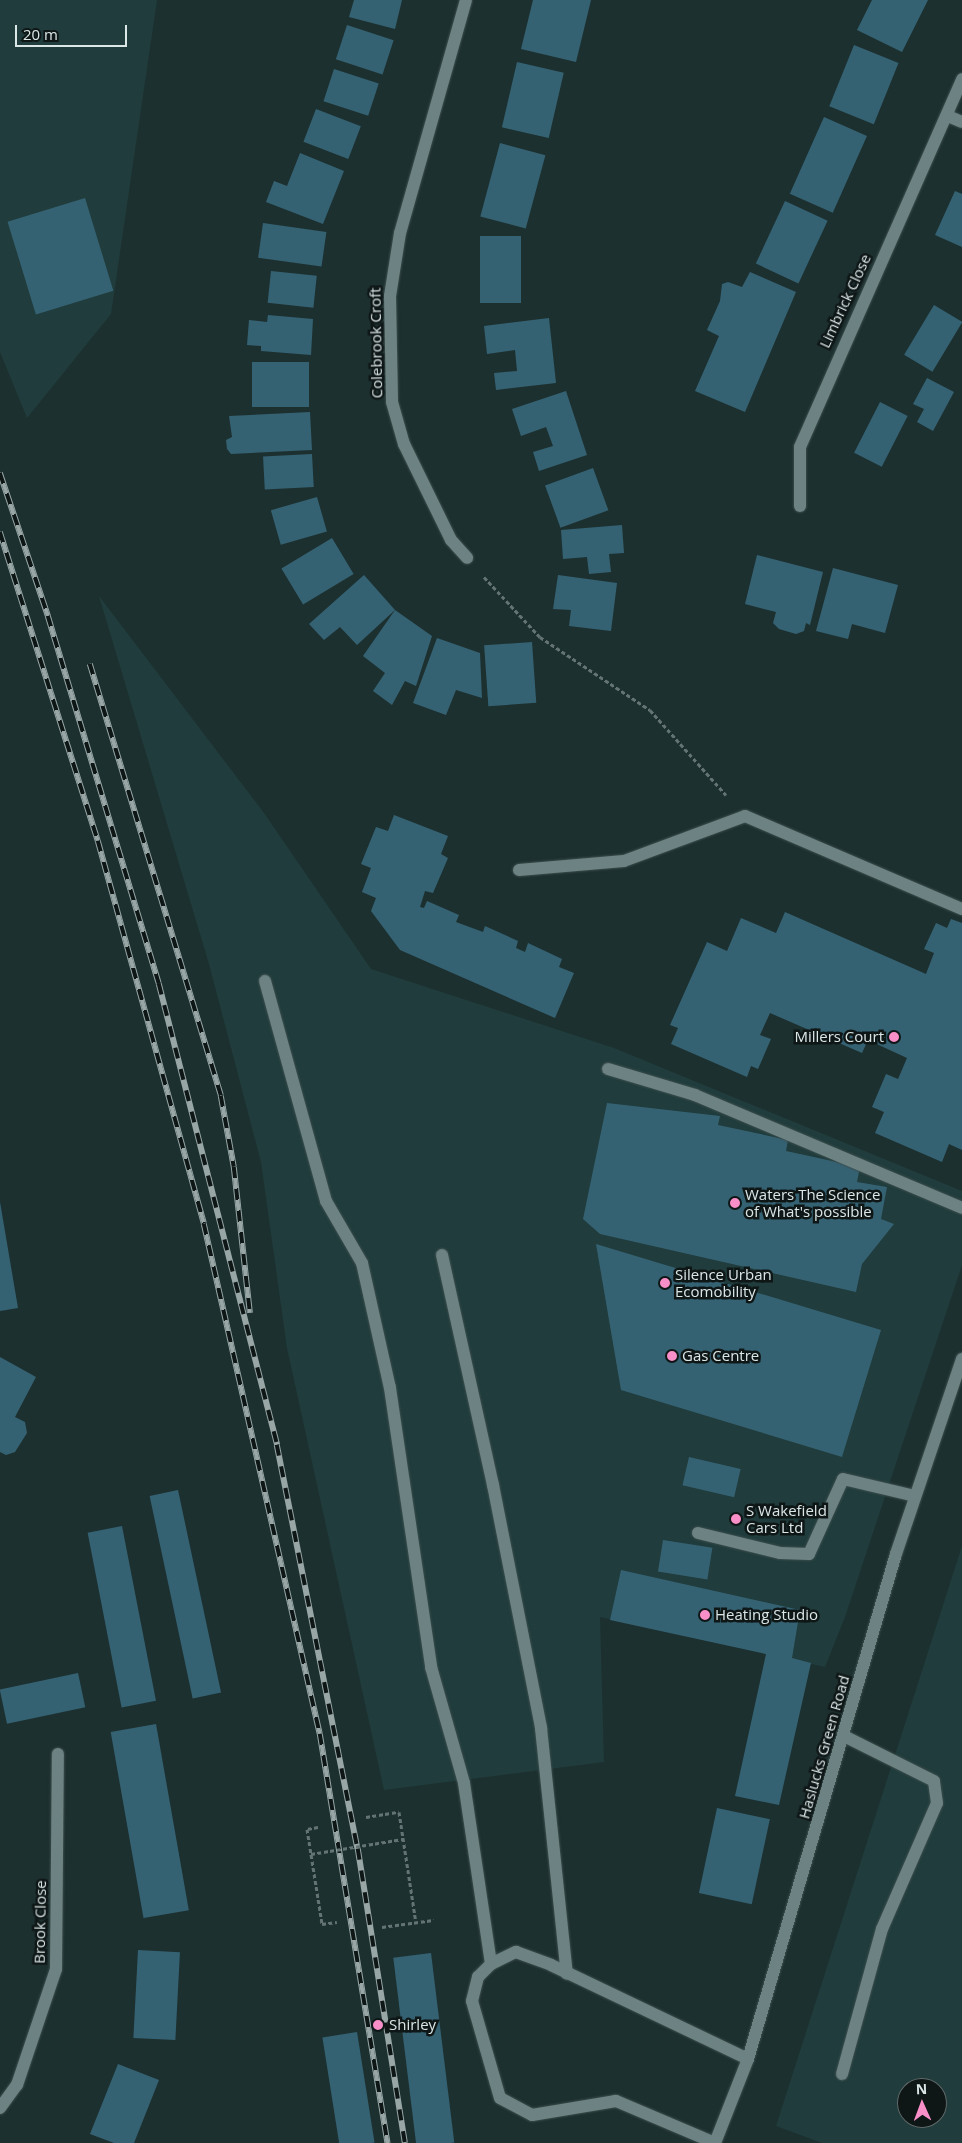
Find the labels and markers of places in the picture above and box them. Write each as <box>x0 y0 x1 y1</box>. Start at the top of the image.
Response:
place label: Millers Court <box>794 1028 884 1046</box>
marker: Millers Court <box>888 1031 900 1043</box>
place label: Waters The Science of What's possible <box>745 1185 880 1220</box>
marker: Waters The Science of What's possible <box>729 1197 741 1209</box>
place label: Silence Urban Ecomobility <box>675 1265 772 1300</box>
marker: Silence Urban Ecomobility <box>659 1277 671 1289</box>
place label: Gas Centre <box>682 1347 759 1365</box>
marker: Gas Centre <box>666 1350 678 1362</box>
place label: S Wakefield Cars Ltd <box>746 1501 827 1536</box>
marker: S Wakefield Cars Ltd <box>730 1513 742 1525</box>
place label: Heating Studio <box>715 1606 818 1624</box>
marker: Heating Studio <box>699 1609 711 1621</box>
place label: Shirley <box>389 2016 436 2034</box>
marker: Shirley <box>371 2018 385 2032</box>

